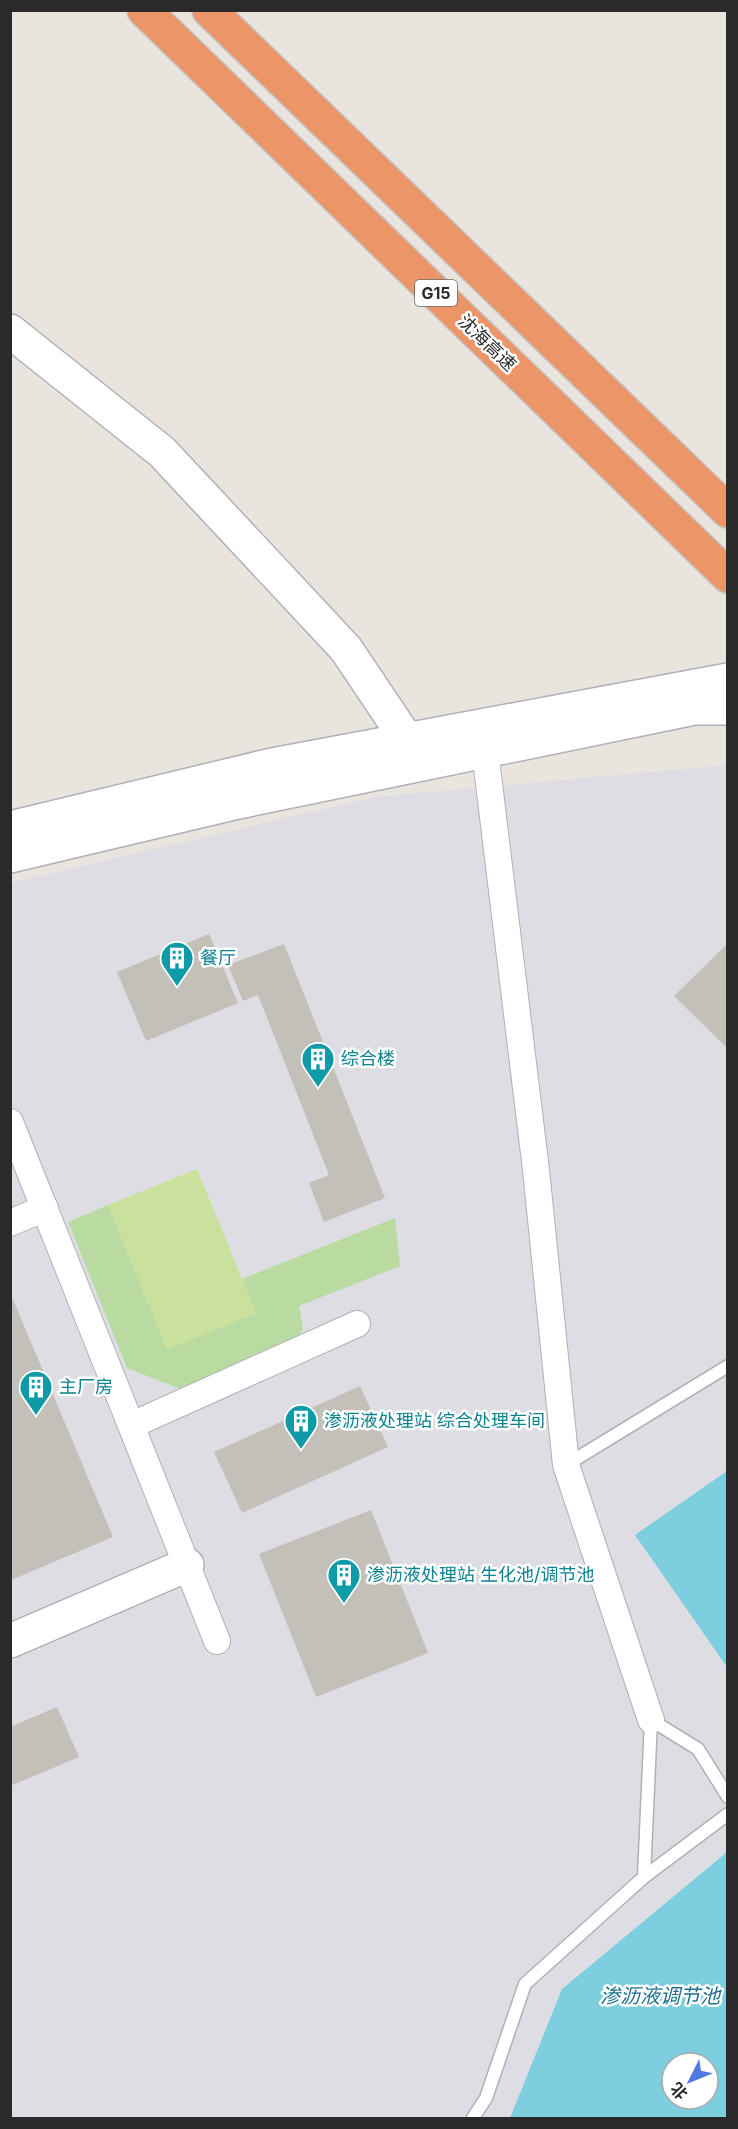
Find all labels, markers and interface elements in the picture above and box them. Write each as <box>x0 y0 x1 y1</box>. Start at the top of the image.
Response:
road number: G15 <box>415 280 457 306</box>
street label: 沈海高速 <box>454 310 521 375</box>
building icon: 餐厅 <box>159 940 195 987</box>
place label: 餐厅 <box>200 947 236 968</box>
building icon: 综合楼 <box>300 1041 336 1088</box>
place label: 综合楼 <box>341 1048 395 1069</box>
building icon: 主厂房 <box>18 1369 54 1416</box>
place label: 主厂房 <box>59 1376 113 1397</box>
building icon: 渗沥液处理站 综合处理车间 <box>283 1403 319 1450</box>
place label: 渗沥液处理站 综合处理车间 <box>324 1410 545 1431</box>
building icon: 渗沥液处理站 生化池/调节池 <box>326 1557 362 1604</box>
place label: 渗沥液处理站 生化池/调节池 <box>367 1564 595 1585</box>
water label: 渗沥液调节池 <box>600 1984 722 2008</box>
north arrow <box>660 2051 720 2111</box>
text: 北 <box>666 2079 692 2104</box>

